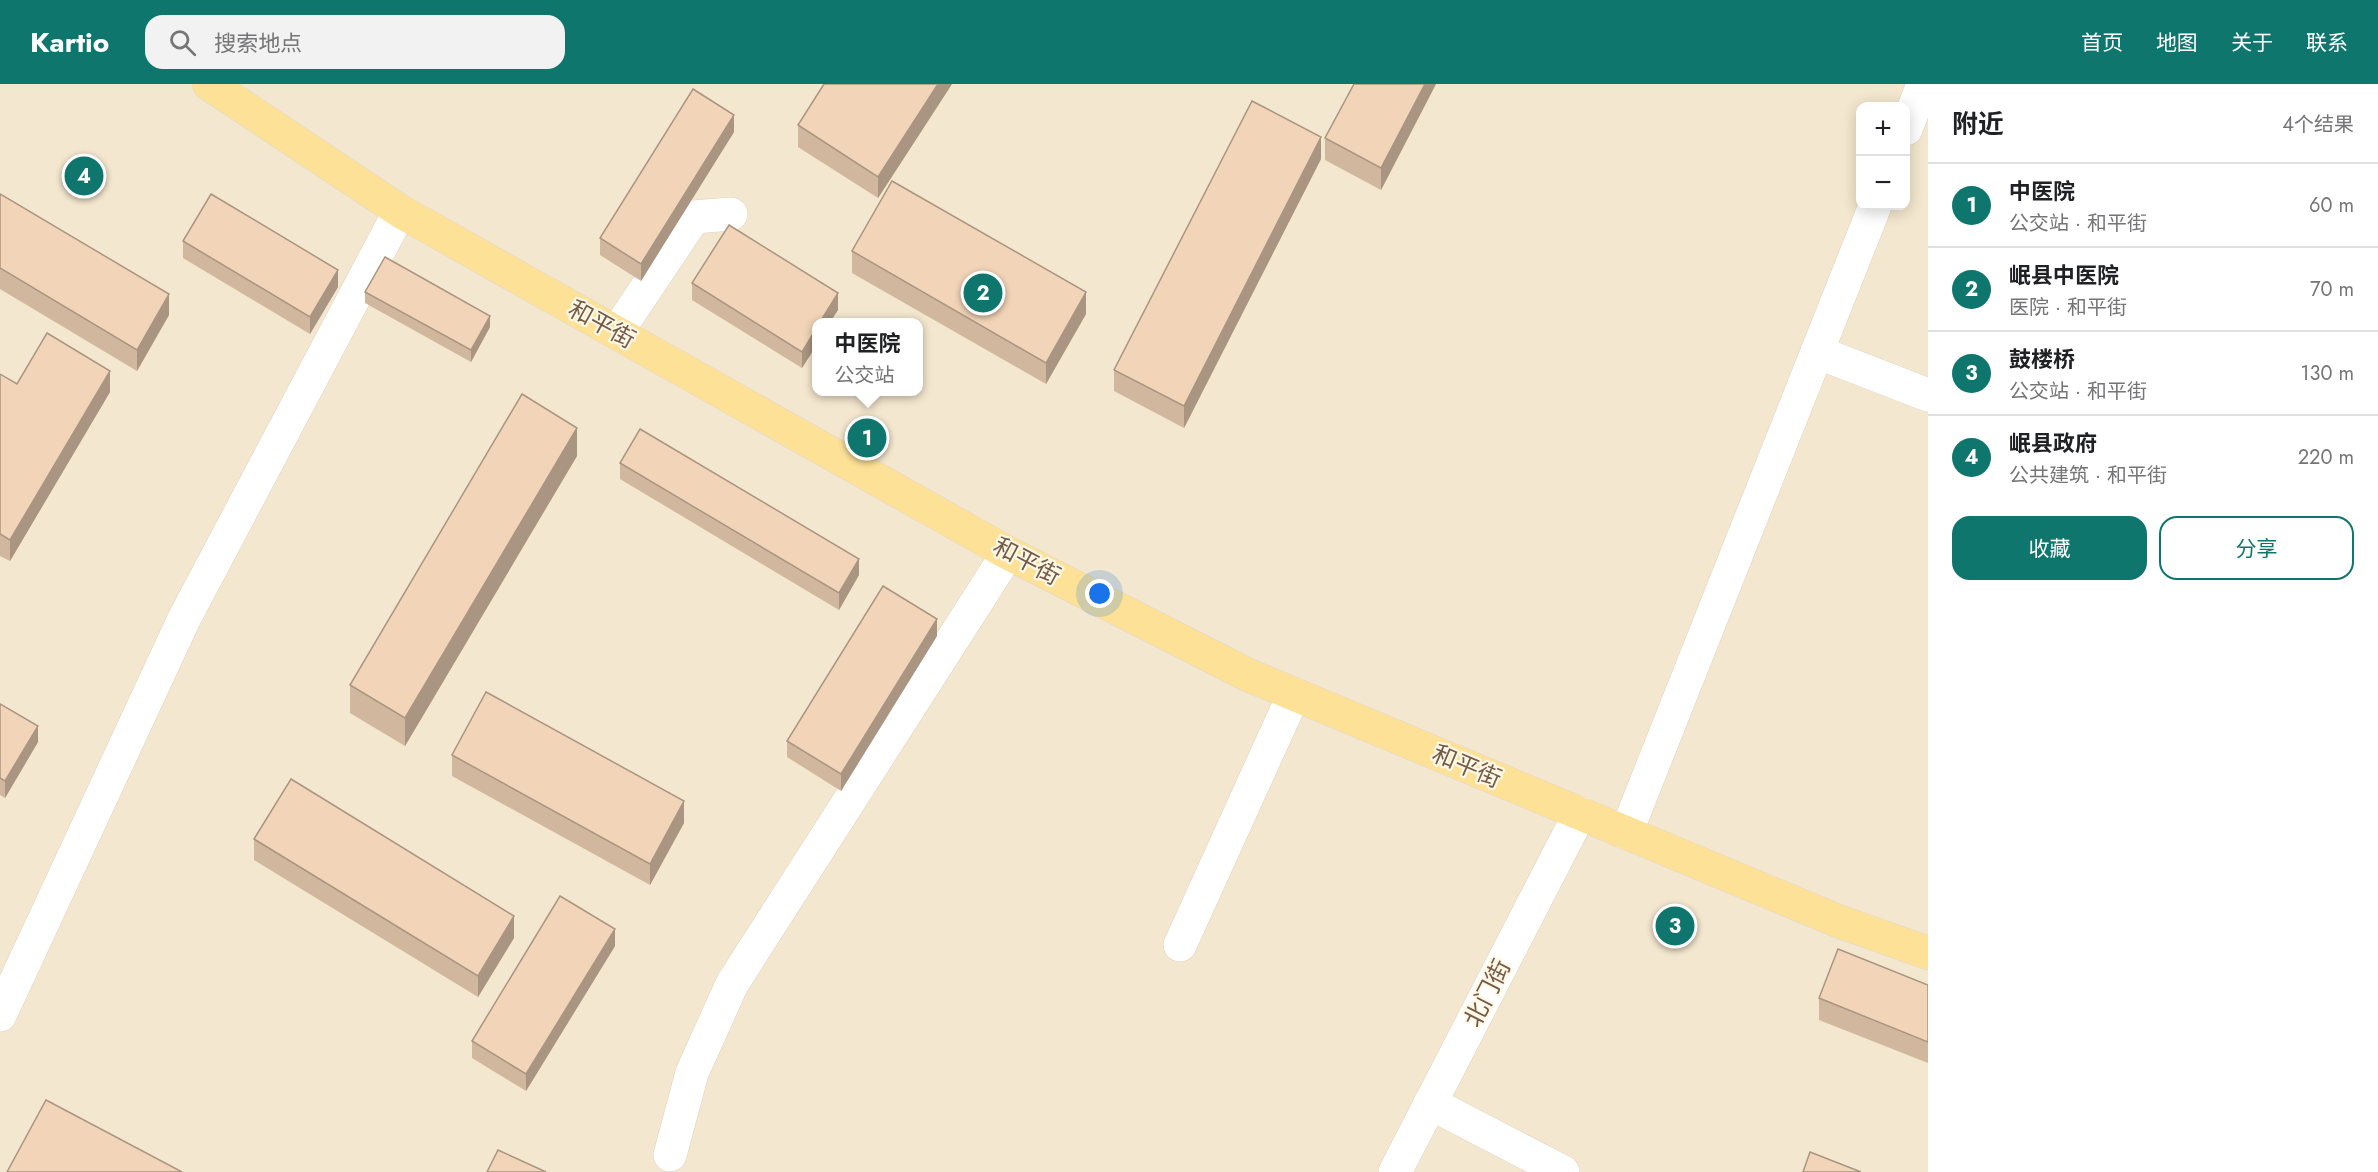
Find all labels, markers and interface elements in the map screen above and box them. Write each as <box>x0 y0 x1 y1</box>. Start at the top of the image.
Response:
search box <box>145 15 565 69</box>
text: Kartio <box>30 22 109 63</box>
icon: search <box>166 26 199 59</box>
text: 搜索地点 <box>214 27 302 59</box>
text: 首页 <box>2081 28 2123 58</box>
text: 地图 <box>2156 28 2198 58</box>
text: 关于 <box>2231 28 2273 58</box>
text: 联系 <box>2306 28 2348 58</box>
map controls <box>1856 102 1910 210</box>
button: + <box>1856 102 1910 156</box>
text: 附近 <box>1952 105 2004 143</box>
text: 4个结果 <box>2282 110 2354 139</box>
pin: 4 <box>64 154 104 199</box>
button: − <box>1856 156 1910 210</box>
text: 中医院 <box>2009 175 2075 207</box>
text: 1 <box>1966 191 1977 220</box>
text: 60 m <box>2309 191 2354 220</box>
text: 公交站 · 和平街 <box>2009 209 2147 238</box>
text: 岷县中医院 <box>2009 259 2119 291</box>
pin: 2 <box>964 270 1002 316</box>
text: 2 <box>1965 275 1978 304</box>
text: 70 m <box>2310 275 2354 304</box>
street label: 和平街 <box>562 291 642 357</box>
text: 医院 · 和平街 <box>2009 293 2127 322</box>
popup <box>812 318 923 396</box>
text: 中医院 <box>834 327 901 359</box>
text: 鼓楼桥 <box>2009 343 2075 375</box>
text: 3 <box>1965 359 1978 388</box>
text: 130 m <box>2300 359 2354 388</box>
text: 公交站 <box>834 361 894 390</box>
text: 公交站 · 和平街 <box>2009 377 2147 406</box>
pin: 1 <box>848 416 886 460</box>
text: 岷县政府 <box>2009 427 2097 459</box>
text: 4 <box>1965 443 1978 472</box>
text: 220 m <box>2298 443 2354 472</box>
text: 公共建筑 · 和平街 <box>2009 461 2167 490</box>
button: 收藏 <box>1952 516 2147 580</box>
button: 分享 <box>2159 516 2354 580</box>
street label: 和平街 <box>987 529 1067 593</box>
your location <box>1085 579 1114 608</box>
street label: 和平街 <box>1427 736 1507 796</box>
pin: 3 <box>1656 904 1694 948</box>
street label: 北门街 <box>1455 953 1519 1033</box>

